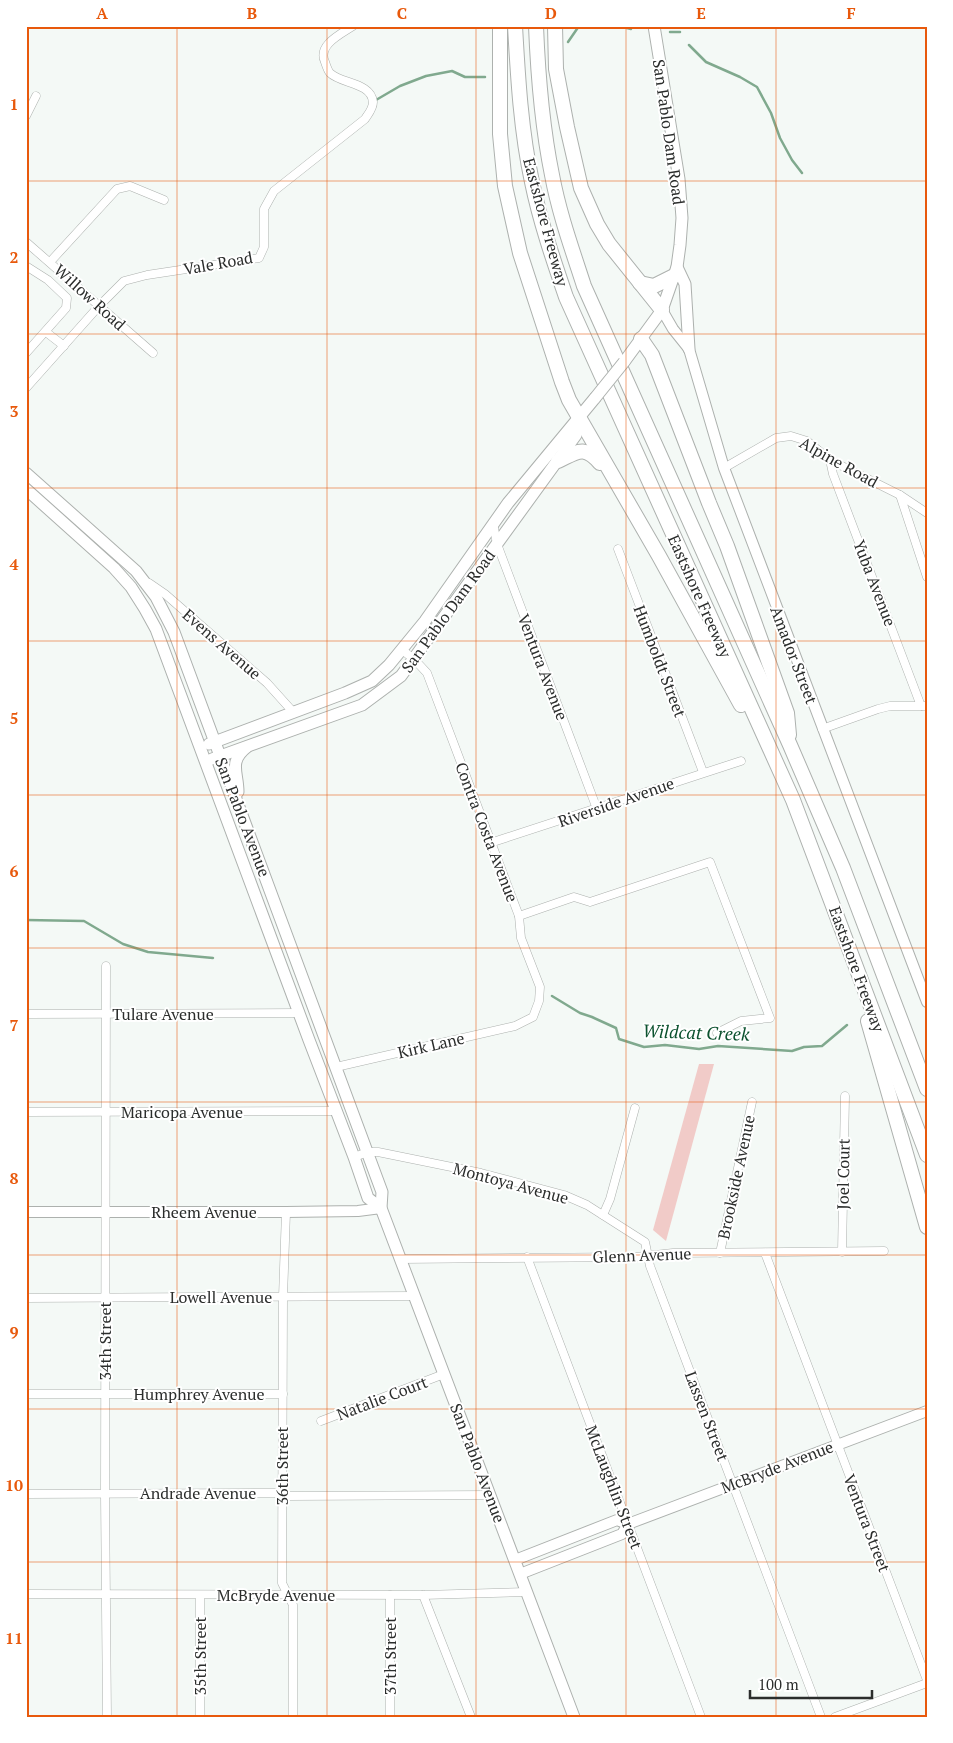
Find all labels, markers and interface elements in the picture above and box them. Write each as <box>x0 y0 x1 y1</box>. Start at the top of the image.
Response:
text: A <box>96 2 108 24</box>
text: B <box>247 2 257 24</box>
text: C <box>397 2 407 24</box>
text: D <box>545 2 557 24</box>
text: E <box>696 2 706 24</box>
text: F <box>846 2 856 24</box>
street label: San Pablo Dam Road <box>648 58 690 206</box>
text: 1 <box>9 93 19 115</box>
street label: Eastshore Freeway <box>518 155 574 290</box>
text: 2 <box>9 246 19 268</box>
street label: Vale Road <box>182 246 255 280</box>
street label: Willow Road <box>49 259 131 335</box>
text: 3 <box>9 400 19 422</box>
street label: Alpine Road <box>796 431 882 493</box>
street label: Eastshore Freeway <box>663 531 737 662</box>
street label: Yuba Avenue <box>848 537 902 629</box>
street label: San Pablo Dam Road <box>396 545 500 677</box>
text: 4 <box>9 553 19 575</box>
street label: Humboldt Street <box>629 602 692 720</box>
street label: Amador Street <box>765 603 823 707</box>
street label: Evens Avenue <box>178 604 266 684</box>
street label: Ventura Avenue <box>513 611 573 723</box>
text: 5 <box>9 707 19 729</box>
street label: San Pablo Avenue <box>210 754 276 880</box>
street label: Contra Costa Avenue <box>450 759 524 905</box>
street label: Riverside Avenue <box>555 772 677 832</box>
text: 6 <box>9 860 19 882</box>
street label: Eastshore Freeway <box>824 903 890 1036</box>
street label: Tulare Avenue <box>112 1003 214 1025</box>
text: 7 <box>9 1014 19 1036</box>
water label: Wildcat Creek <box>642 1018 750 1046</box>
street label: Kirk Lane <box>395 1027 467 1063</box>
street label: Maricopa Avenue <box>121 1101 243 1123</box>
street label: Brookside Avenue <box>712 1113 760 1241</box>
street label: Joel Court <box>831 1138 855 1210</box>
street label: Montoya Avenue <box>451 1157 571 1209</box>
text: 8 <box>9 1167 19 1189</box>
street label: Rheem Avenue <box>151 1201 257 1223</box>
street label: Glenn Avenue <box>592 1242 692 1268</box>
street label: Lowell Avenue <box>170 1286 272 1308</box>
street label: 34th Street <box>94 1301 116 1380</box>
text: 9 <box>9 1321 19 1343</box>
street label: Lassen Street <box>680 1368 734 1464</box>
street label: Natalie Court <box>334 1371 431 1425</box>
street label: Humphrey Avenue <box>133 1383 265 1405</box>
street label: San Pablo Avenue <box>445 1400 511 1526</box>
street label: McLaughlin Street <box>580 1422 648 1552</box>
street label: 36th Street <box>271 1426 293 1505</box>
street label: McBryde Avenue <box>718 1435 836 1499</box>
street label: Ventura Street <box>838 1471 896 1575</box>
text: 10 <box>5 1474 23 1496</box>
street label: Andrade Avenue <box>140 1482 256 1504</box>
street label: McBryde Avenue <box>217 1584 335 1606</box>
street label: 35th Street <box>189 1616 211 1695</box>
street label: 37th Street <box>379 1617 401 1695</box>
text: 11 <box>5 1627 23 1649</box>
scale bar <box>750 1668 873 1700</box>
text: 100 m <box>758 1674 799 1694</box>

